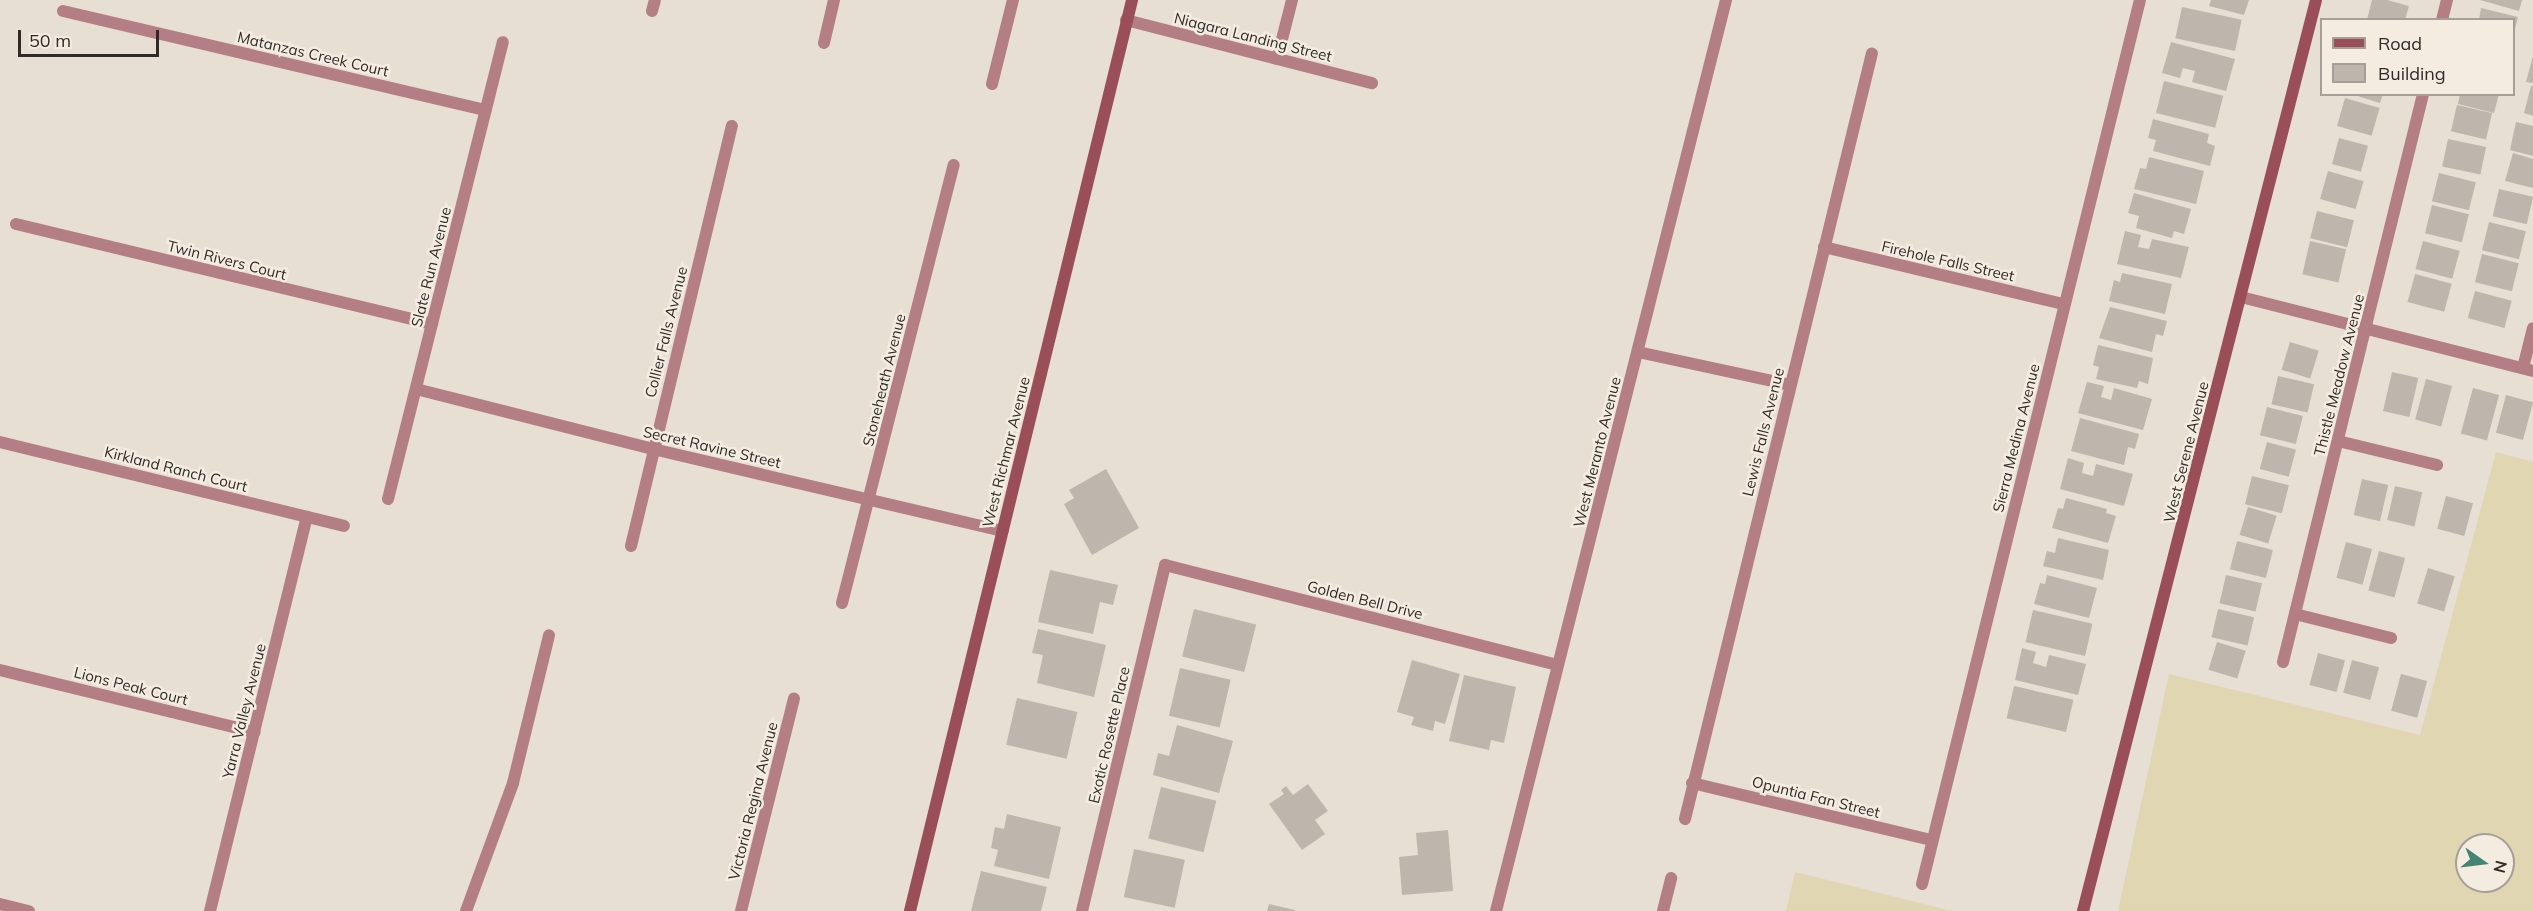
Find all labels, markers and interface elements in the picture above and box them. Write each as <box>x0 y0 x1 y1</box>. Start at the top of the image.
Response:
street label: Niagara Landing Street <box>1172 9 1334 65</box>
scale bar <box>21 18 162 56</box>
legend <box>2320 18 2515 96</box>
street label: Matanzas Creek Court <box>236 28 390 80</box>
text: 50 m <box>29 29 71 52</box>
text: Road <box>2378 32 2422 55</box>
text: Building <box>2378 62 2446 85</box>
street label: Slate Run Avenue <box>407 205 455 329</box>
street label: Twin Rivers Court <box>166 236 288 284</box>
street label: Firehole Falls Street <box>1880 237 2016 285</box>
street label: Collier Falls Avenue <box>641 265 691 399</box>
street label: Thistle Meadow Avenue <box>2310 292 2368 458</box>
street label: Stoneheath Avenue <box>859 312 909 448</box>
street label: Sierra Medina Avenue <box>1989 362 2043 514</box>
street label: Lewis Falls Avenue <box>1738 366 1788 498</box>
street label: West Richmar Avenue <box>979 375 1033 529</box>
street label: West Meranto Avenue <box>1570 375 1624 529</box>
street label: West Serene Avenue <box>2160 380 2212 524</box>
street label: Secret Ravine Street <box>641 422 783 472</box>
street label: Kirkland Ranch Court <box>103 443 249 495</box>
street label: Golden Bell Drive <box>1305 577 1425 623</box>
street label: Yarra Valley Avenue <box>218 642 270 780</box>
street label: Lions Peak Court <box>72 663 190 709</box>
street label: Exotic Rosette Place <box>1085 665 1133 805</box>
street label: Victoria Regina Avenue <box>725 720 781 882</box>
street label: Opuntia Fan Street <box>1750 772 1882 822</box>
north arrow <box>2455 833 2515 893</box>
text: N <box>2489 859 2512 875</box>

